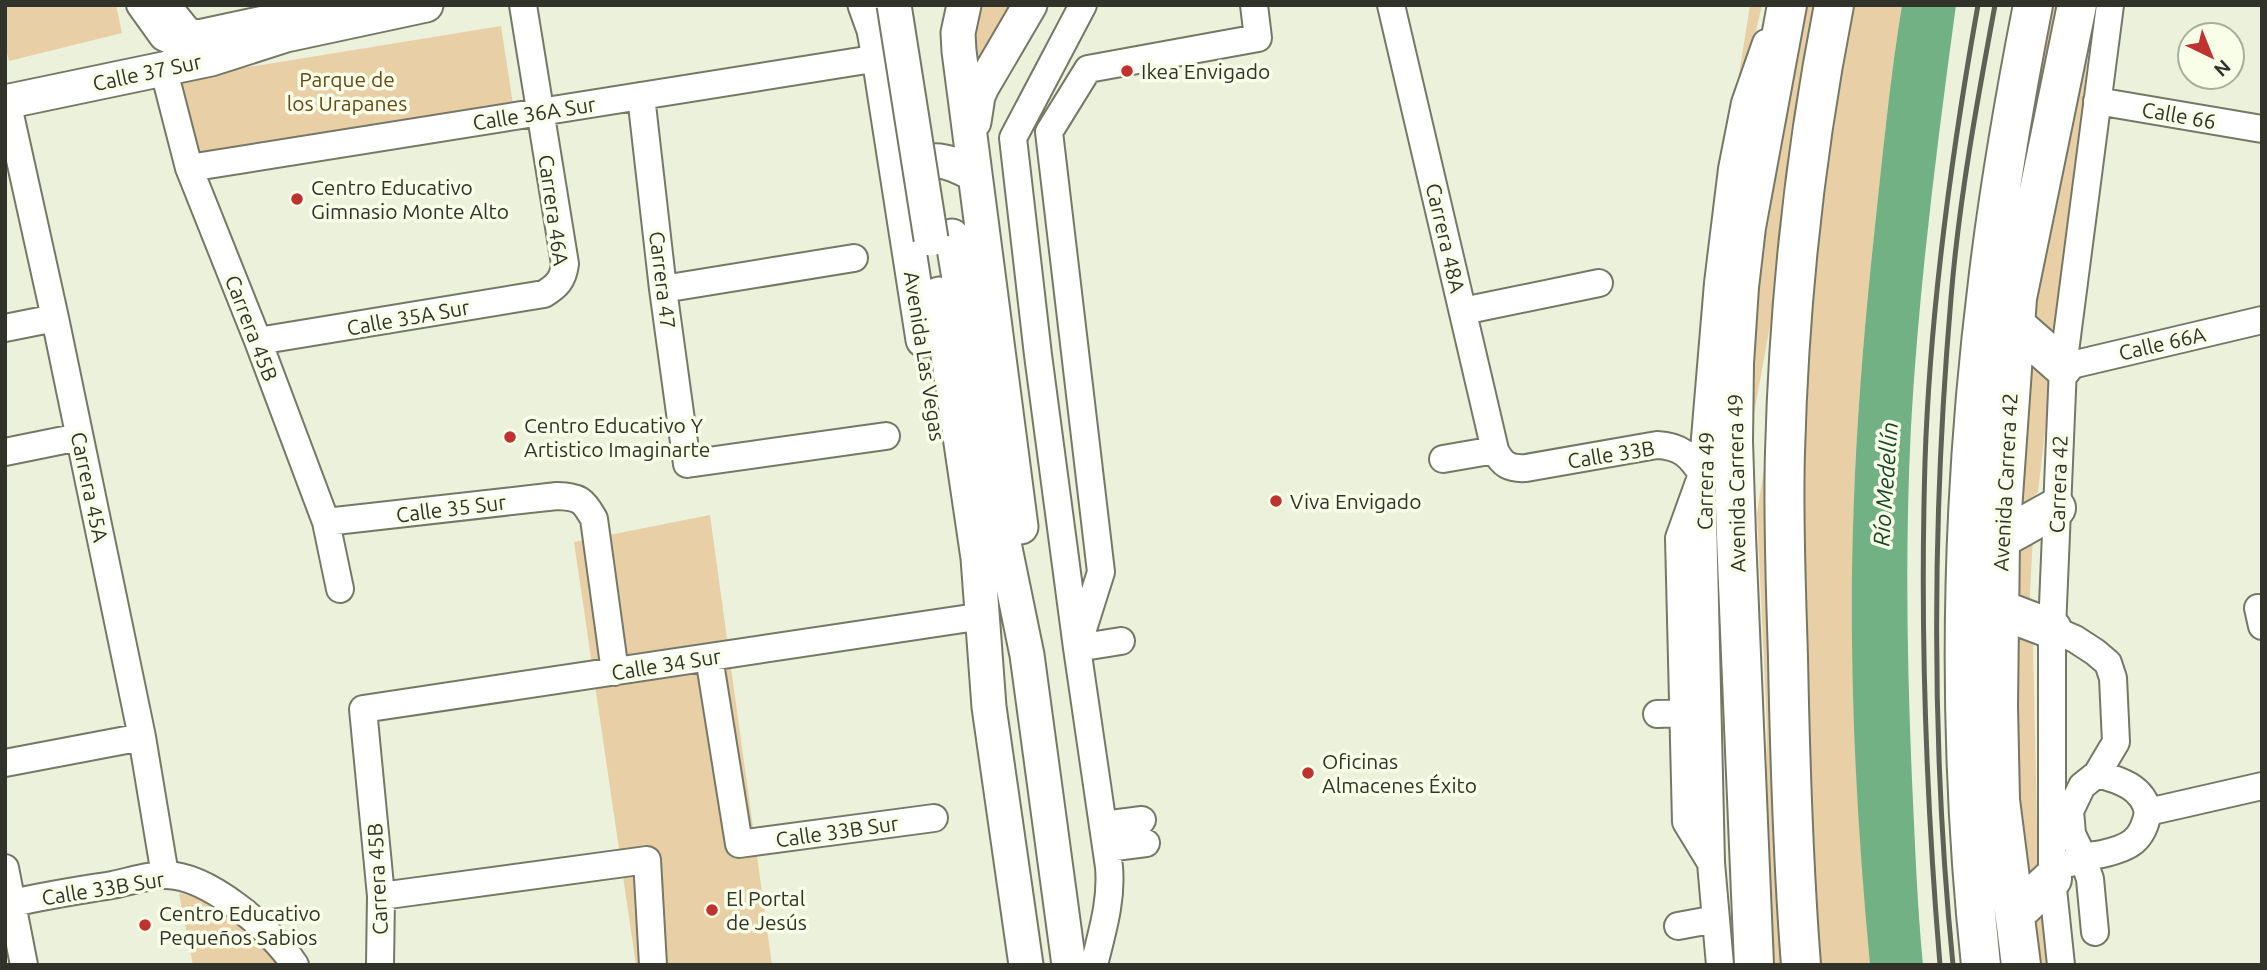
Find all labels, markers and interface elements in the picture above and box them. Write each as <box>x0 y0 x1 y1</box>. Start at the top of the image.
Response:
north arrow <box>2176 21 2246 91</box>
street label: Calle 37 Sur <box>90 49 204 95</box>
text: N <box>2210 56 2235 81</box>
place label: Ikea Envigado <box>1141 59 1270 83</box>
marker: Ikea Envigado <box>1119 63 1135 79</box>
park label: Parque de los Urapanes <box>287 67 407 115</box>
street label: Calle 36A Sur <box>471 91 597 135</box>
street label: Calle 66 <box>2140 97 2218 133</box>
street label: Carrera 46A <box>534 153 574 267</box>
place label: Centro Educativo Gimnasio Monte Alto <box>311 175 509 223</box>
street label: Carrera 48A <box>1422 181 1470 296</box>
marker: Centro Educativo Gimnasio Monte Alto <box>289 191 305 207</box>
street label: Carrera 47 <box>645 230 681 330</box>
street label: Avenida Las Vegas <box>900 269 950 443</box>
street label: Carrera 45B <box>221 272 283 384</box>
street label: Calle 35A Sur <box>345 294 471 340</box>
street label: Calle 66A <box>2116 321 2208 365</box>
street label: Avenida Carrera 42 <box>1988 392 2022 572</box>
street label: Avenida Carrera 49 <box>1722 394 1750 572</box>
place label: Centro Educativo Y Artistico Imaginarte <box>524 413 710 461</box>
water label: Río Medellín <box>1868 421 1902 547</box>
marker: Centro Educativo Y Artistico Imaginarte <box>502 429 518 445</box>
street label: Carrera 45A <box>67 430 113 545</box>
street label: Carrera 49 <box>1692 432 1718 530</box>
street label: Carrera 42 <box>2044 434 2072 534</box>
street label: Calle 33B <box>1566 435 1656 473</box>
street label: Calle 35 Sur <box>395 489 507 527</box>
place label: Viva Envigado <box>1290 489 1421 513</box>
marker: Viva Envigado <box>1268 493 1284 509</box>
street label: Calle 34 Sur <box>610 643 723 684</box>
place label: Oficinas Almacenes Éxito <box>1322 749 1477 797</box>
marker: Oficinas Almacenes Éxito <box>1300 765 1316 781</box>
street label: Calle 33B Sur <box>774 810 900 852</box>
street label: Carrera 45B <box>362 823 392 935</box>
street label: Calle 33B Sur <box>40 866 166 910</box>
place label: El Portal de Jesús <box>726 886 807 934</box>
place label: Centro Educativo Pequeños Sabios <box>159 901 321 949</box>
marker: El Portal de Jesús <box>704 902 720 918</box>
marker: Centro Educativo Pequeños Sabios <box>137 917 153 933</box>

